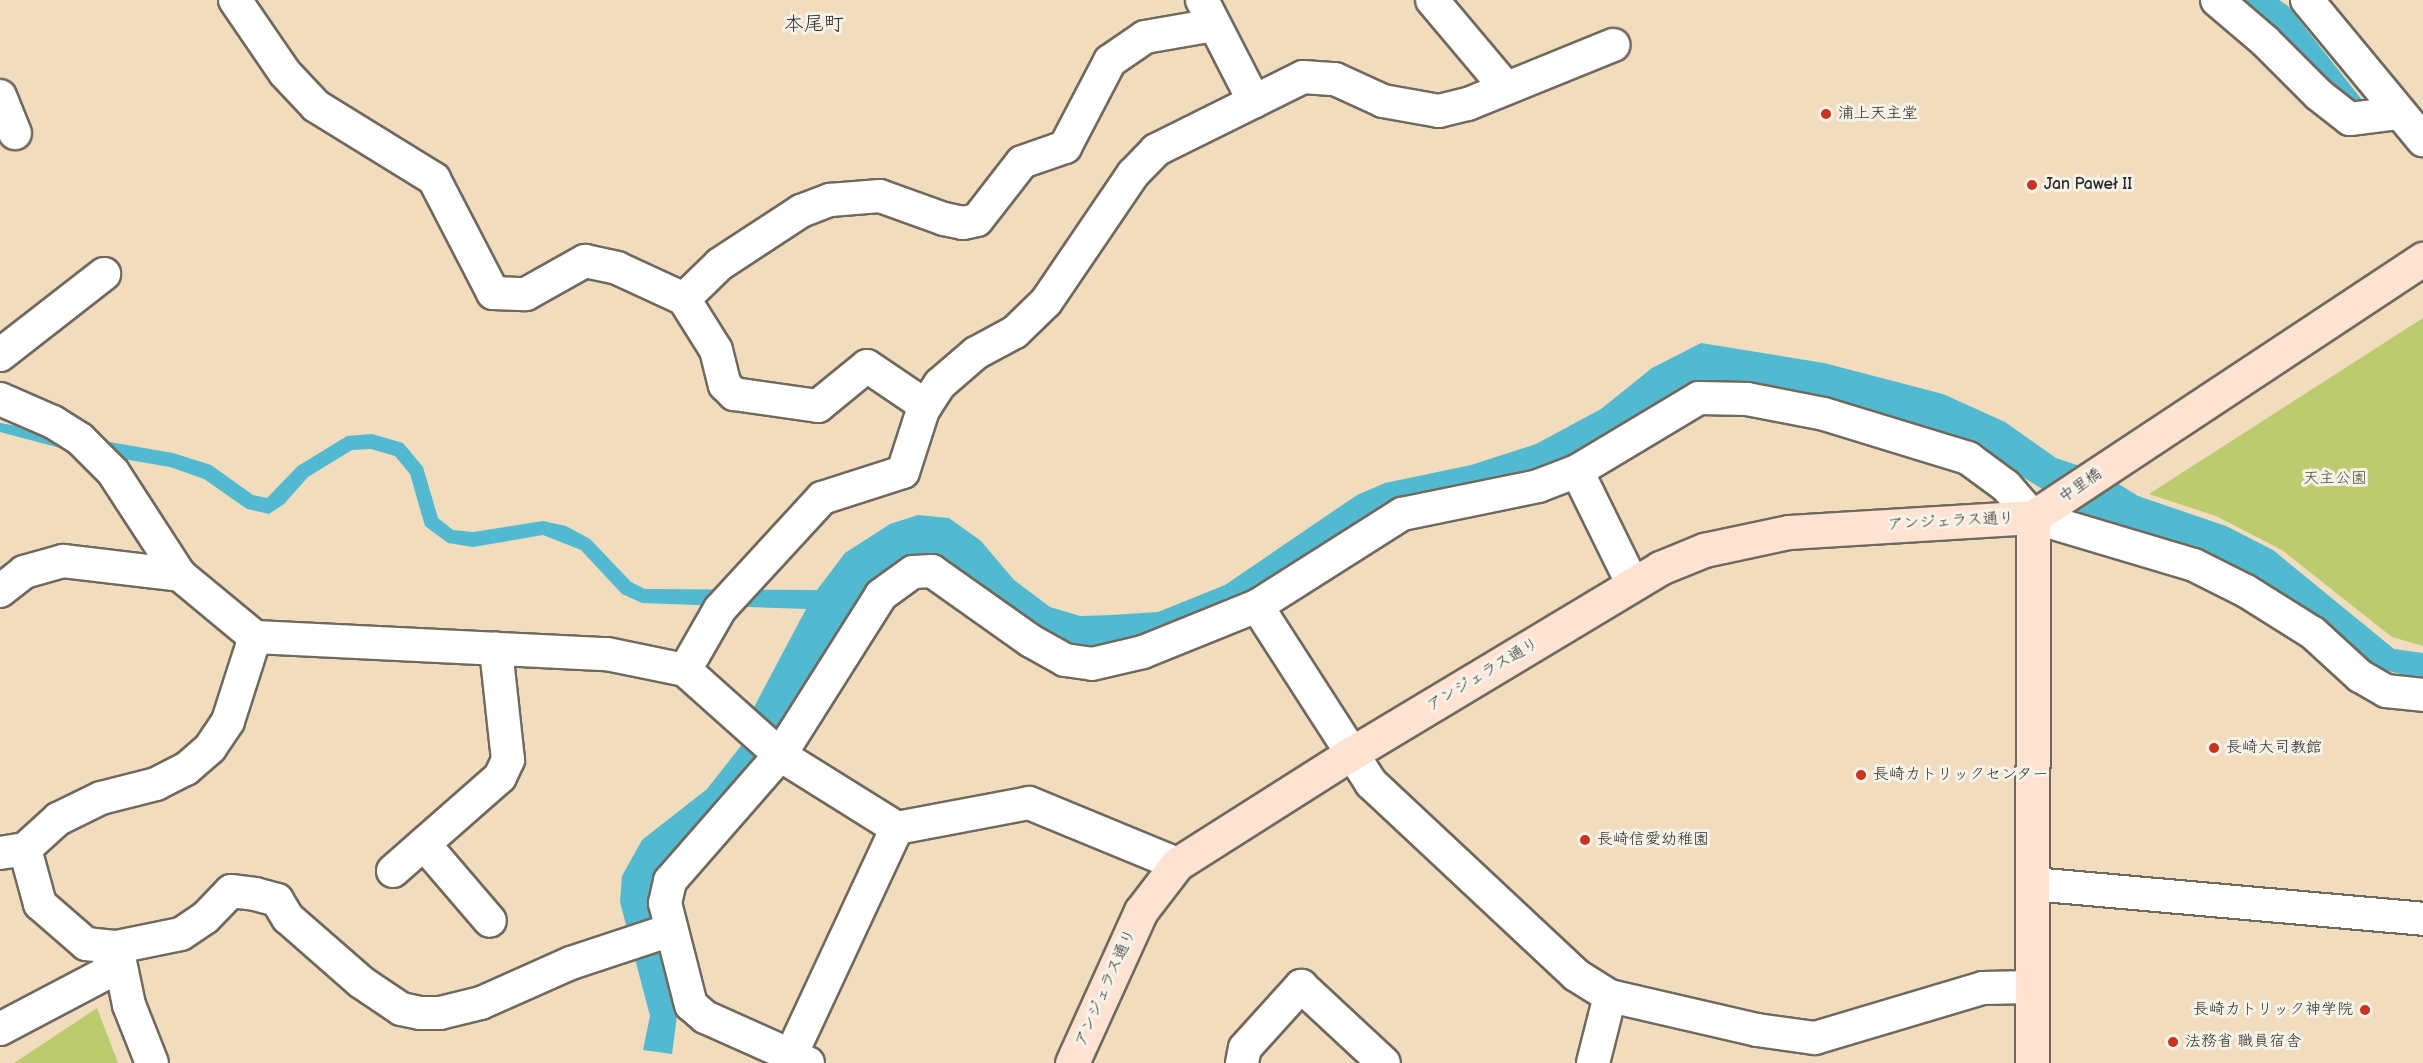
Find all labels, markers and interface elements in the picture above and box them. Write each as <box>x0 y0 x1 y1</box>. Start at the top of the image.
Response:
district label: 本尾町 <box>784 12 844 36</box>
place label: 浦上天主堂 <box>1838 104 1918 124</box>
marker: 浦上天主堂 <box>1819 107 1833 121</box>
place label: Jan Paweł II <box>2044 175 2132 195</box>
marker: Jan Paweł II <box>2025 178 2039 192</box>
street label: 中里橋 <box>2056 465 2106 507</box>
park label: 天主公園 <box>2303 469 2367 489</box>
street label: アンジェラス通り <box>1887 509 2015 535</box>
street label: アンジェラス通り <box>1423 634 1543 716</box>
place label: 長崎大司教館 <box>2226 738 2322 758</box>
marker: 長崎大司教館 <box>2207 741 2221 755</box>
place label: 長崎カトリックセンター <box>1873 765 2049 785</box>
marker: 長崎カトリックセンター <box>1854 768 1868 782</box>
place label: 長崎信愛幼稚園 <box>1597 830 1709 850</box>
marker: 長崎信愛幼稚園 <box>1578 833 1592 847</box>
street label: アンジェラス通り <box>1071 926 1141 1050</box>
place label: 長崎カトリック神学院 <box>2193 1000 2353 1020</box>
marker: 長崎カトリック神学院 <box>2358 1003 2372 1017</box>
place label: 法務省 職員宿舎 <box>2185 1032 2301 1052</box>
marker: 法務省 職員宿舎 <box>2166 1035 2180 1049</box>

